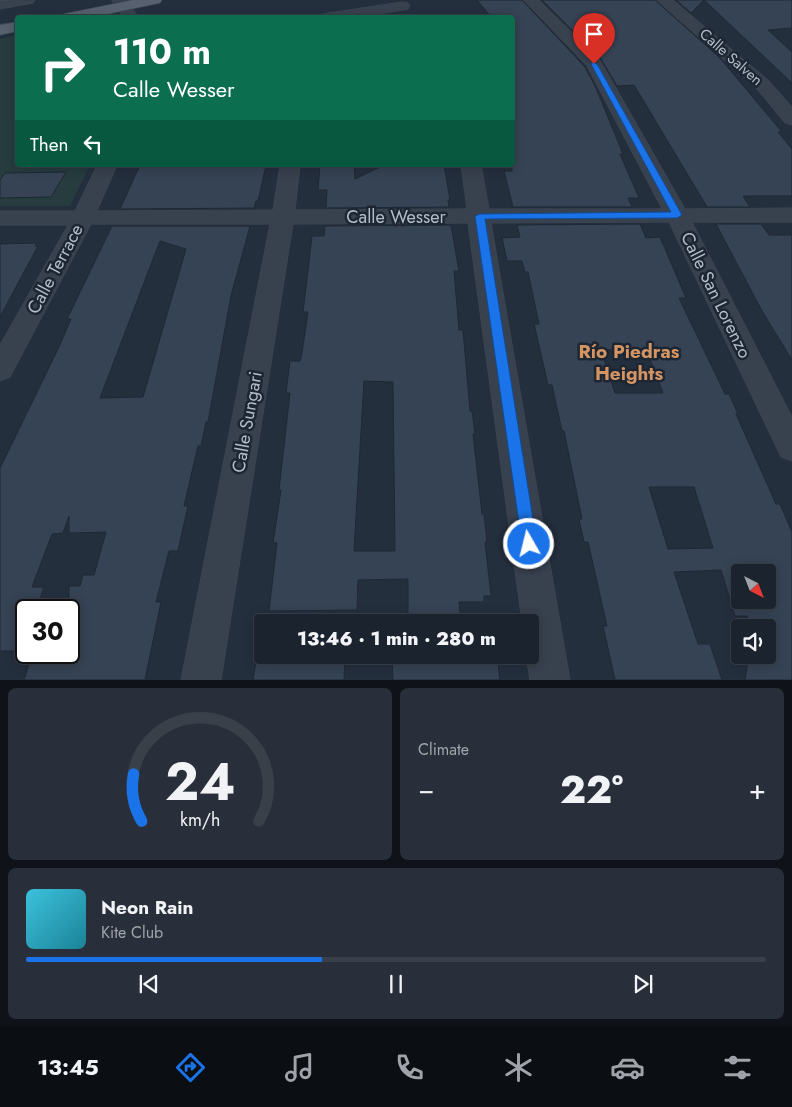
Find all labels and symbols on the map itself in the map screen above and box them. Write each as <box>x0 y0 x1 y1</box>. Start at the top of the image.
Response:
pin <box>573 13 615 64</box>
street label: Calle Salven <box>695 23 767 91</box>
street label: Calle Wesser <box>346 204 447 230</box>
street label: Calle Terrace <box>20 219 90 319</box>
street label: Calle San Lorenzo <box>674 227 758 363</box>
district label: Río Piedras Heights <box>579 338 680 387</box>
street label: Calle Sungari <box>225 369 269 475</box>
position arrow <box>502 517 554 569</box>
north arrow <box>731 564 776 609</box>
speed limit sign: 30 <box>15 599 80 664</box>

